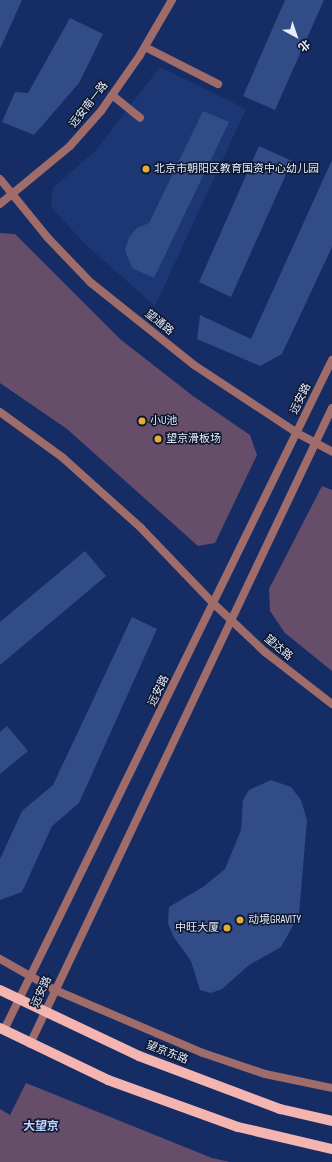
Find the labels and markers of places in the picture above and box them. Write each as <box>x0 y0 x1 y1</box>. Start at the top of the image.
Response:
place label: 北京市朝阳区教育国资中心幼儿园 <box>154 162 319 176</box>
marker: 北京市朝阳区教育国资中心幼儿园 <box>141 164 151 174</box>
place label: 小U池 <box>150 414 177 428</box>
marker: 小U池 <box>137 416 147 426</box>
place label: 望京滑板场 <box>166 432 221 446</box>
marker: 望京滑板场 <box>153 434 163 444</box>
place label: 动境GRAVITY <box>248 913 301 927</box>
marker: 动境GRAVITY <box>235 915 245 925</box>
place label: 中旺大厦 <box>175 921 219 935</box>
marker: 中旺大厦 <box>222 923 232 933</box>

